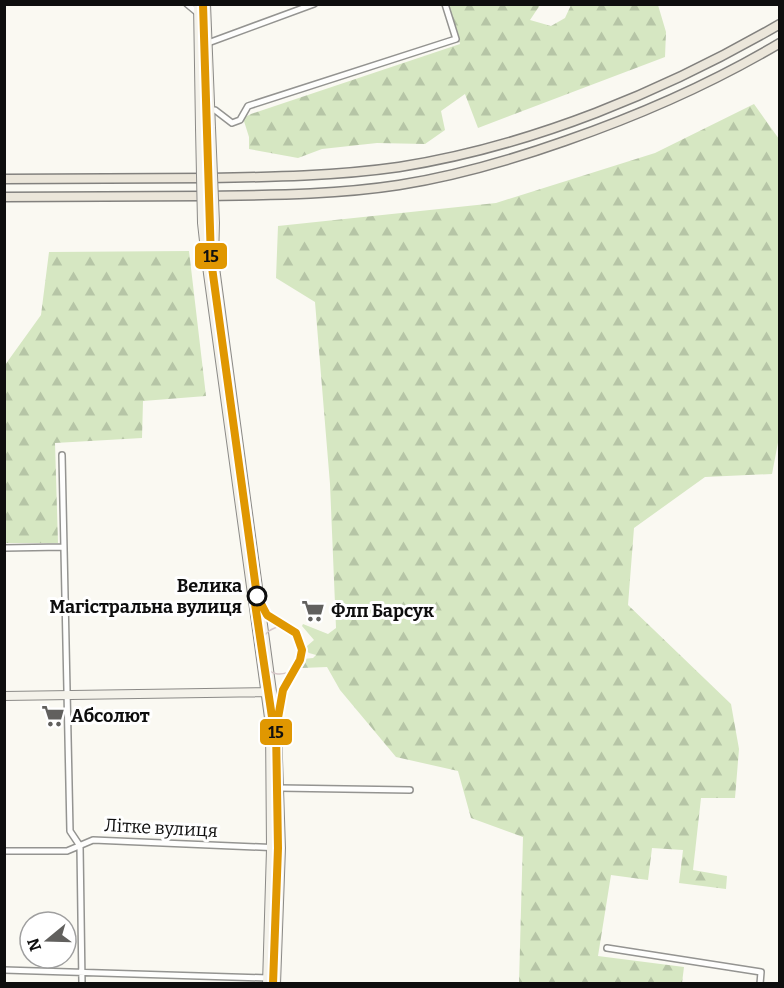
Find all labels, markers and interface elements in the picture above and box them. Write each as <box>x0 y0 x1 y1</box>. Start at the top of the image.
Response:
line badge: 15 <box>194 242 228 270</box>
text: 15 <box>203 247 219 266</box>
place label: Велика Магістральна вулиця <box>50 575 242 618</box>
marker: Велика Магістральна вулиця <box>247 586 267 606</box>
supermarket icon: Флп Барсук <box>300 598 326 624</box>
place label: Флп Барсук <box>331 600 434 622</box>
supermarket icon: Абсолют <box>40 703 66 729</box>
place label: Абсолют <box>71 705 150 727</box>
line badge: 15 <box>259 718 293 746</box>
text: 15 <box>268 723 284 742</box>
street label: Літке вулиця <box>104 814 218 842</box>
north arrow <box>18 910 78 970</box>
text: N <box>23 936 45 954</box>

